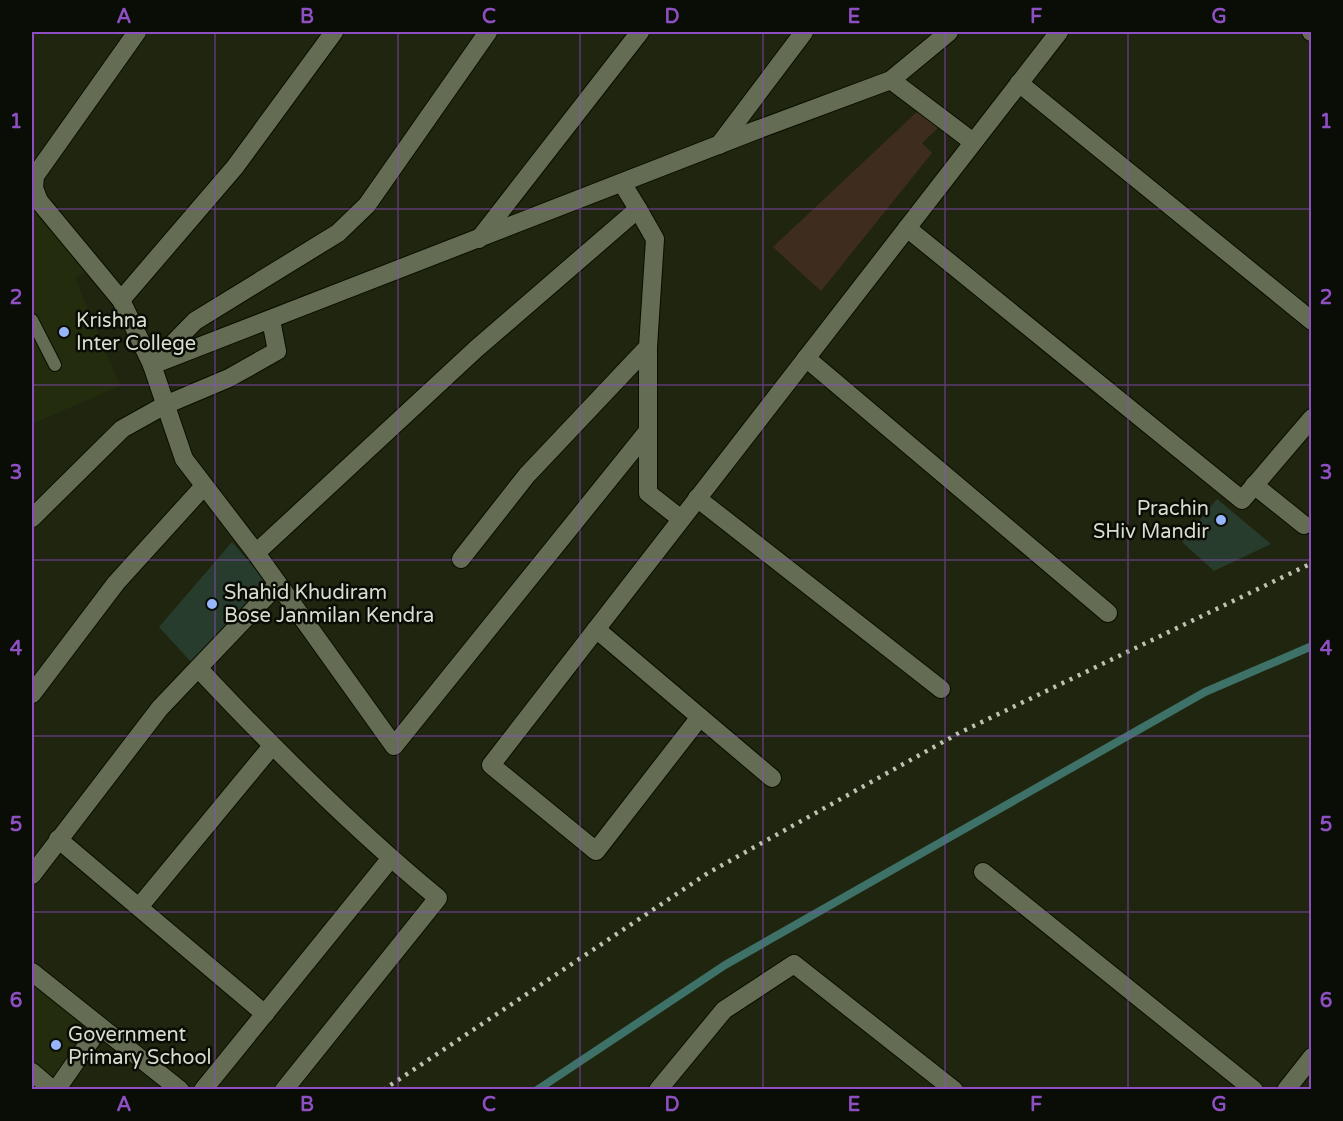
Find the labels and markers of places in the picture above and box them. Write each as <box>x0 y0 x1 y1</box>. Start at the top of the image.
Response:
place label: Krishna Inter College <box>76 309 196 356</box>
marker: Krishna Inter College <box>57 325 71 339</box>
place label: Prachin SHiv Mandir <box>1093 497 1209 544</box>
marker: Prachin SHiv Mandir <box>1214 513 1228 527</box>
place label: Shahid Khudiram Bose Janmilan Kendra <box>224 581 434 628</box>
marker: Shahid Khudiram Bose Janmilan Kendra <box>205 597 219 611</box>
place label: Government Primary School <box>68 1023 212 1070</box>
marker: Government Primary School <box>49 1038 63 1052</box>

